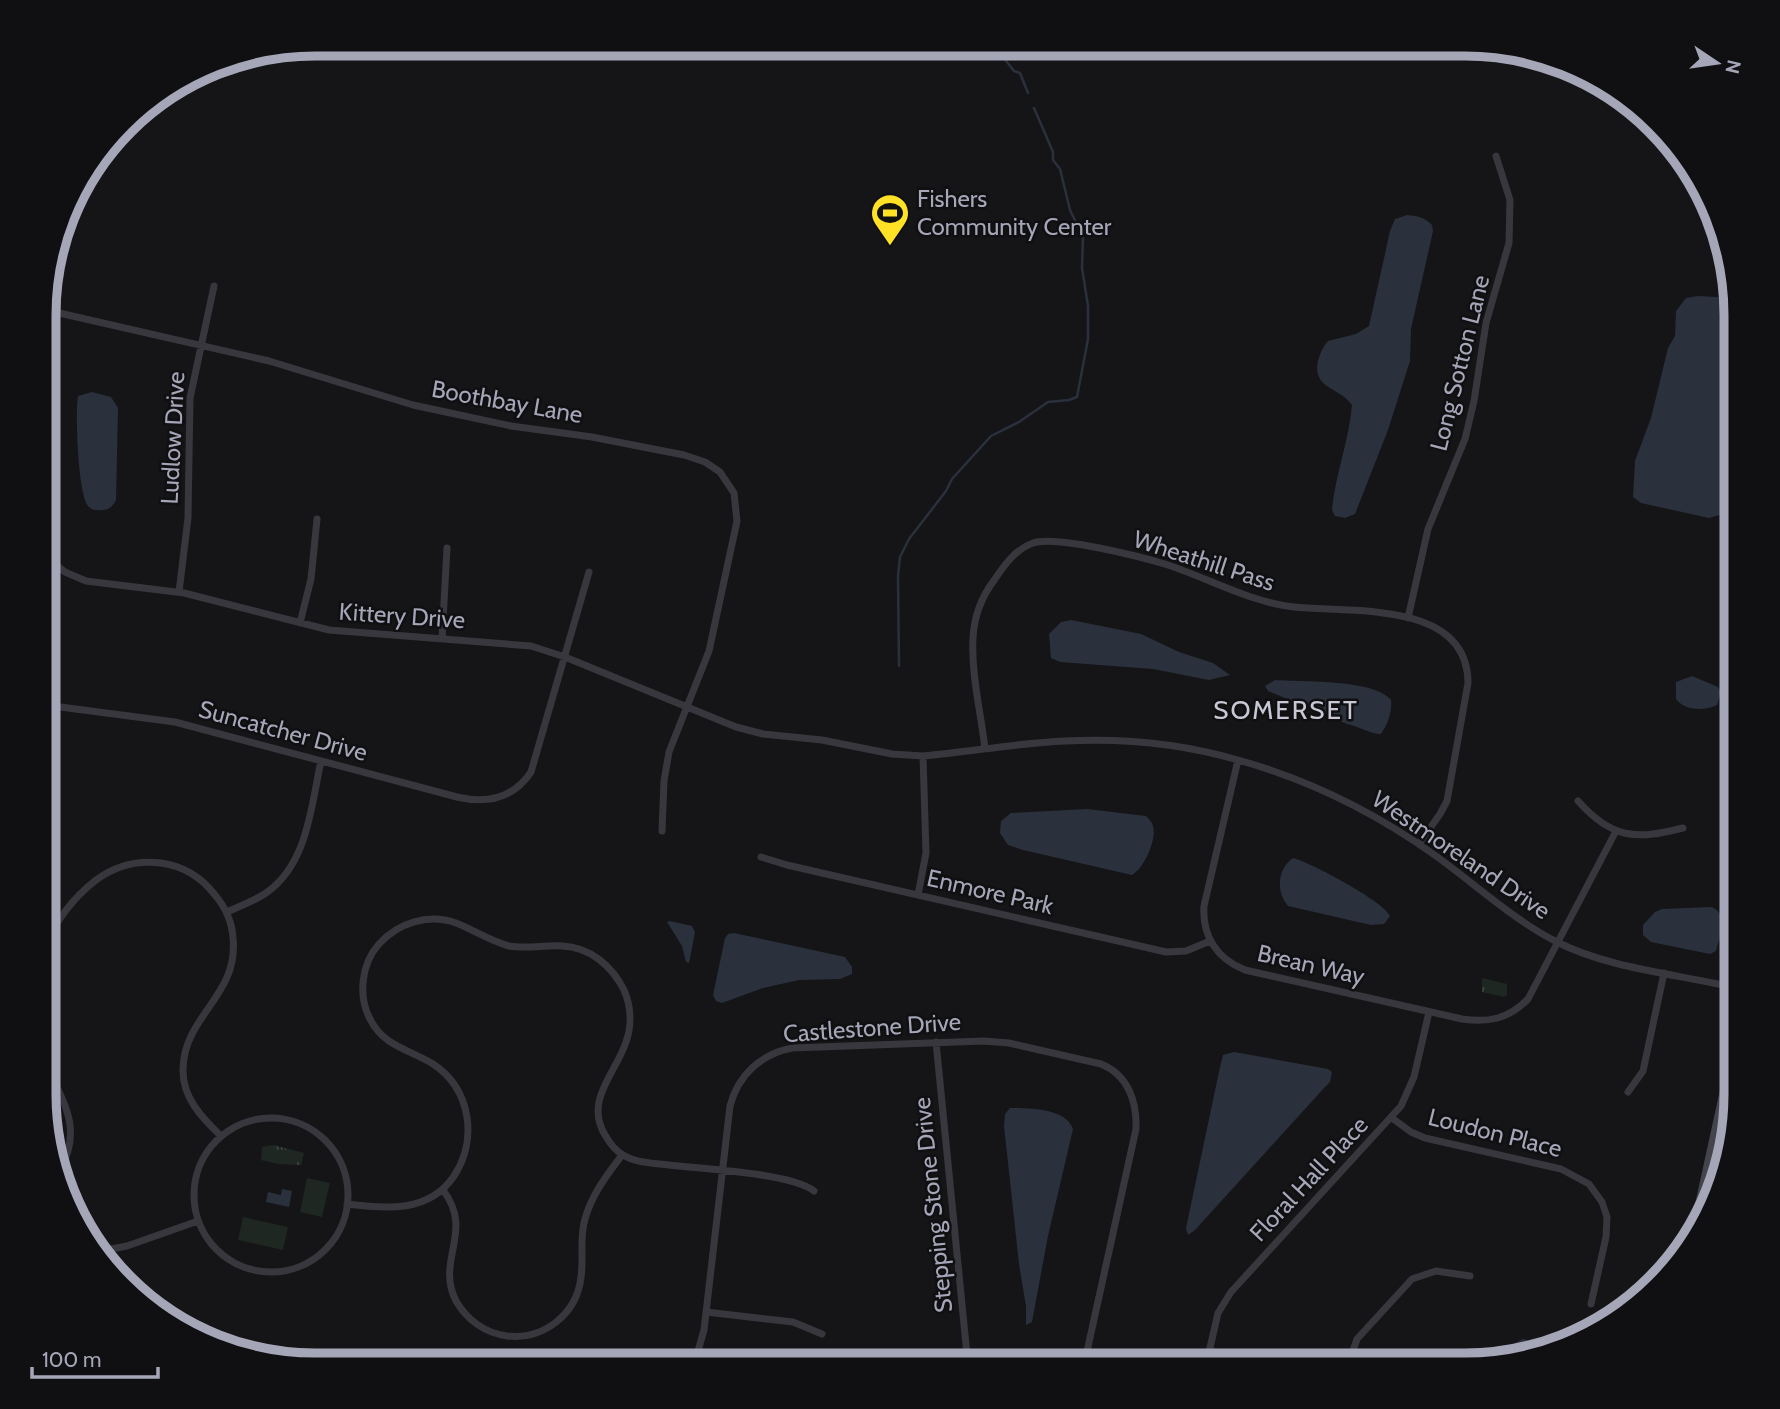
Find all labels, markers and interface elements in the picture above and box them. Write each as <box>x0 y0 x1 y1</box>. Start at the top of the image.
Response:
north arrow <box>1682 28 1752 98</box>
text: N <box>1720 58 1746 76</box>
place label: Fishers Community Center <box>917 184 1112 241</box>
sports icon: Fishers Community Center <box>869 192 911 247</box>
street label: Long Sotton Lane <box>1424 272 1495 454</box>
street label: Ludlow Drive <box>155 371 190 505</box>
street label: Boothbay Lane <box>429 374 585 429</box>
street label: Wheathill Pass <box>1130 524 1279 597</box>
street label: Kittery Drive <box>338 597 466 634</box>
street label: Suncatcher Drive <box>196 694 370 767</box>
district label: SOMERSET <box>1213 694 1359 726</box>
street label: Westmoreland Drive <box>1367 784 1556 925</box>
street label: Enmore Park <box>924 863 1056 920</box>
street label: Brean Way <box>1255 938 1367 991</box>
street label: Castlestone Drive <box>782 1007 962 1048</box>
street label: Stepping Stone Drive <box>907 1096 958 1314</box>
street label: Loudon Place <box>1425 1102 1565 1163</box>
street label: Floral Hall Place <box>1243 1110 1374 1247</box>
scale bar <box>32 1336 158 1380</box>
text: 100 m <box>42 1347 101 1372</box>

